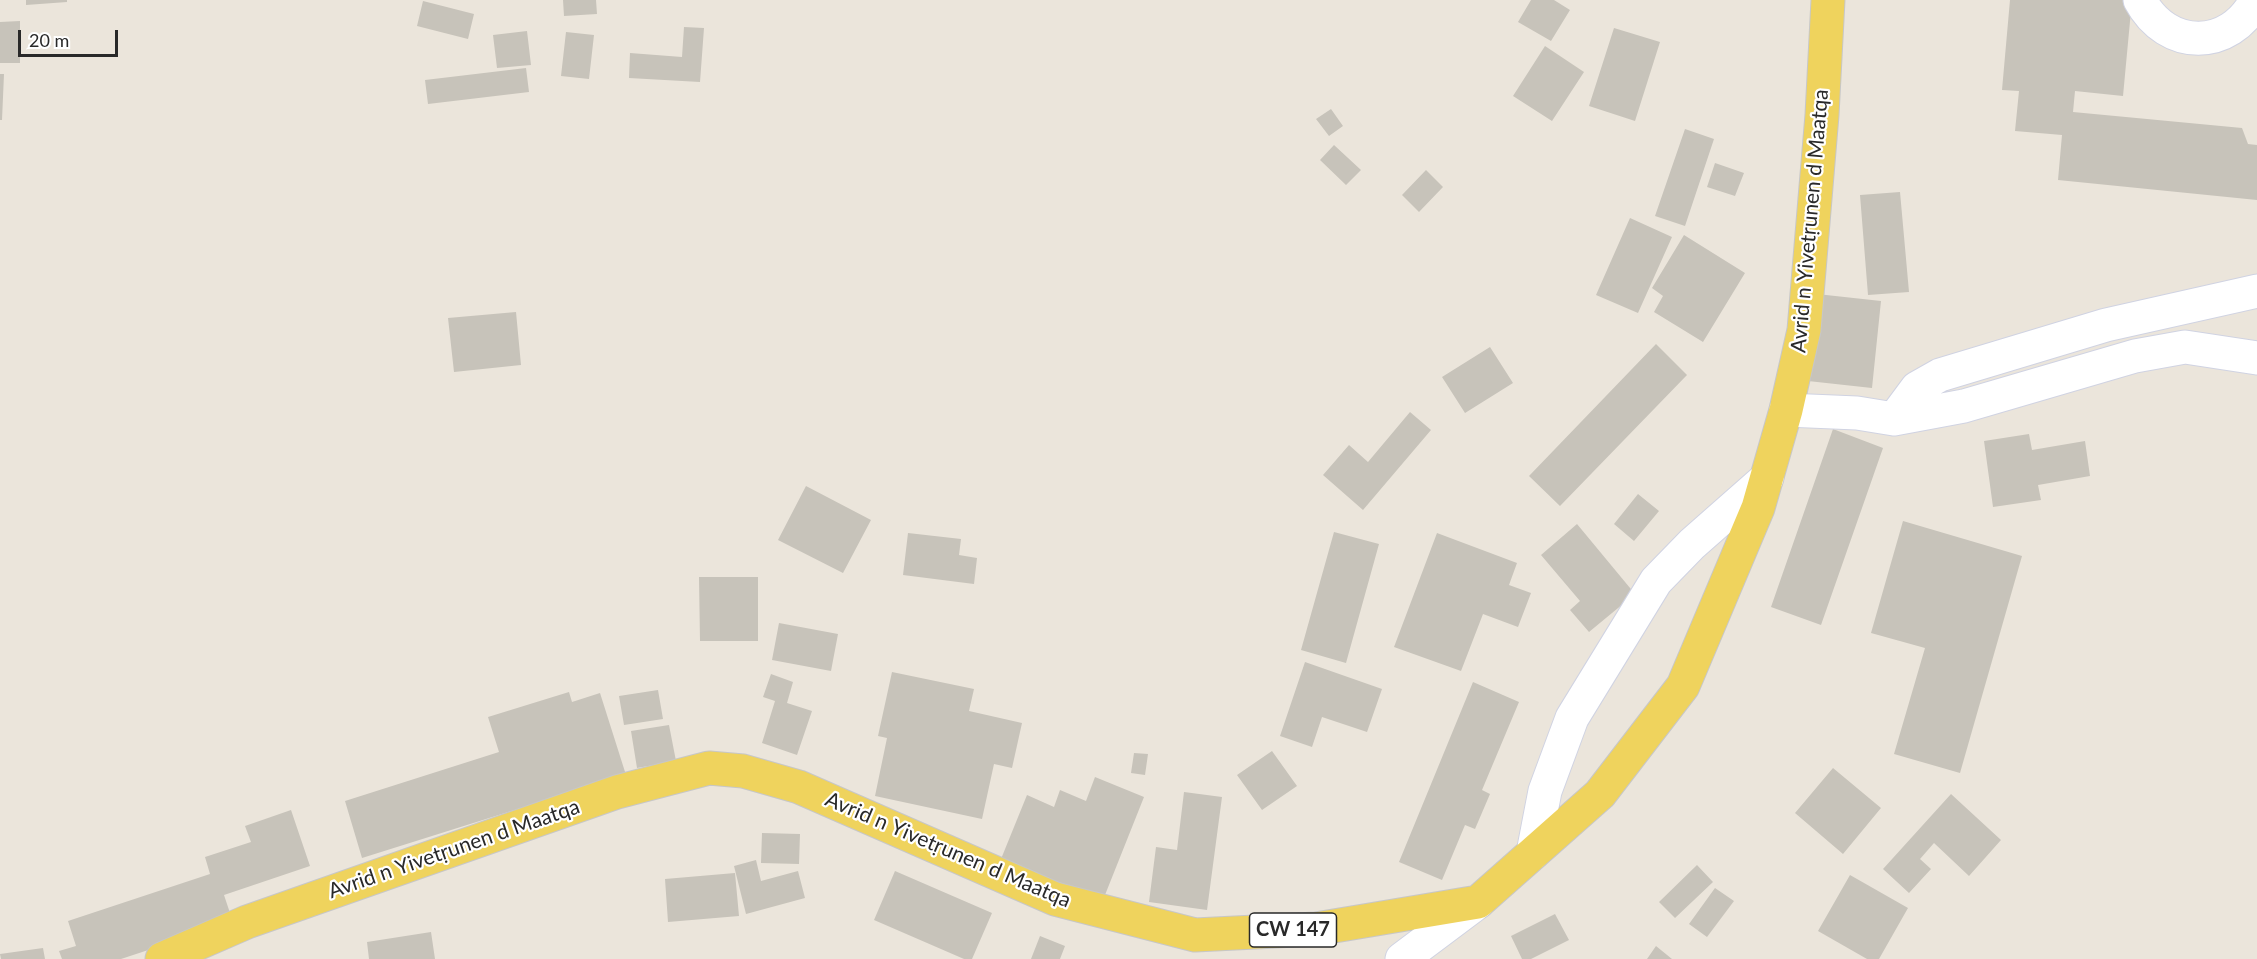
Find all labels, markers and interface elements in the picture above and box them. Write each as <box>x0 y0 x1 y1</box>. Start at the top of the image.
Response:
scale bar <box>21 18 122 56</box>
text: 20 m <box>29 29 69 51</box>
street label: Avrid n Yivetṛunen d Maatqa <box>1786 88 1834 354</box>
street label: Avrid n Yivetṛunen d Maatqa <box>821 787 1075 913</box>
street label: Avrid n Yivetṛunen d Maatqa <box>325 794 583 904</box>
road number: CW 147 <box>1250 913 1336 947</box>

